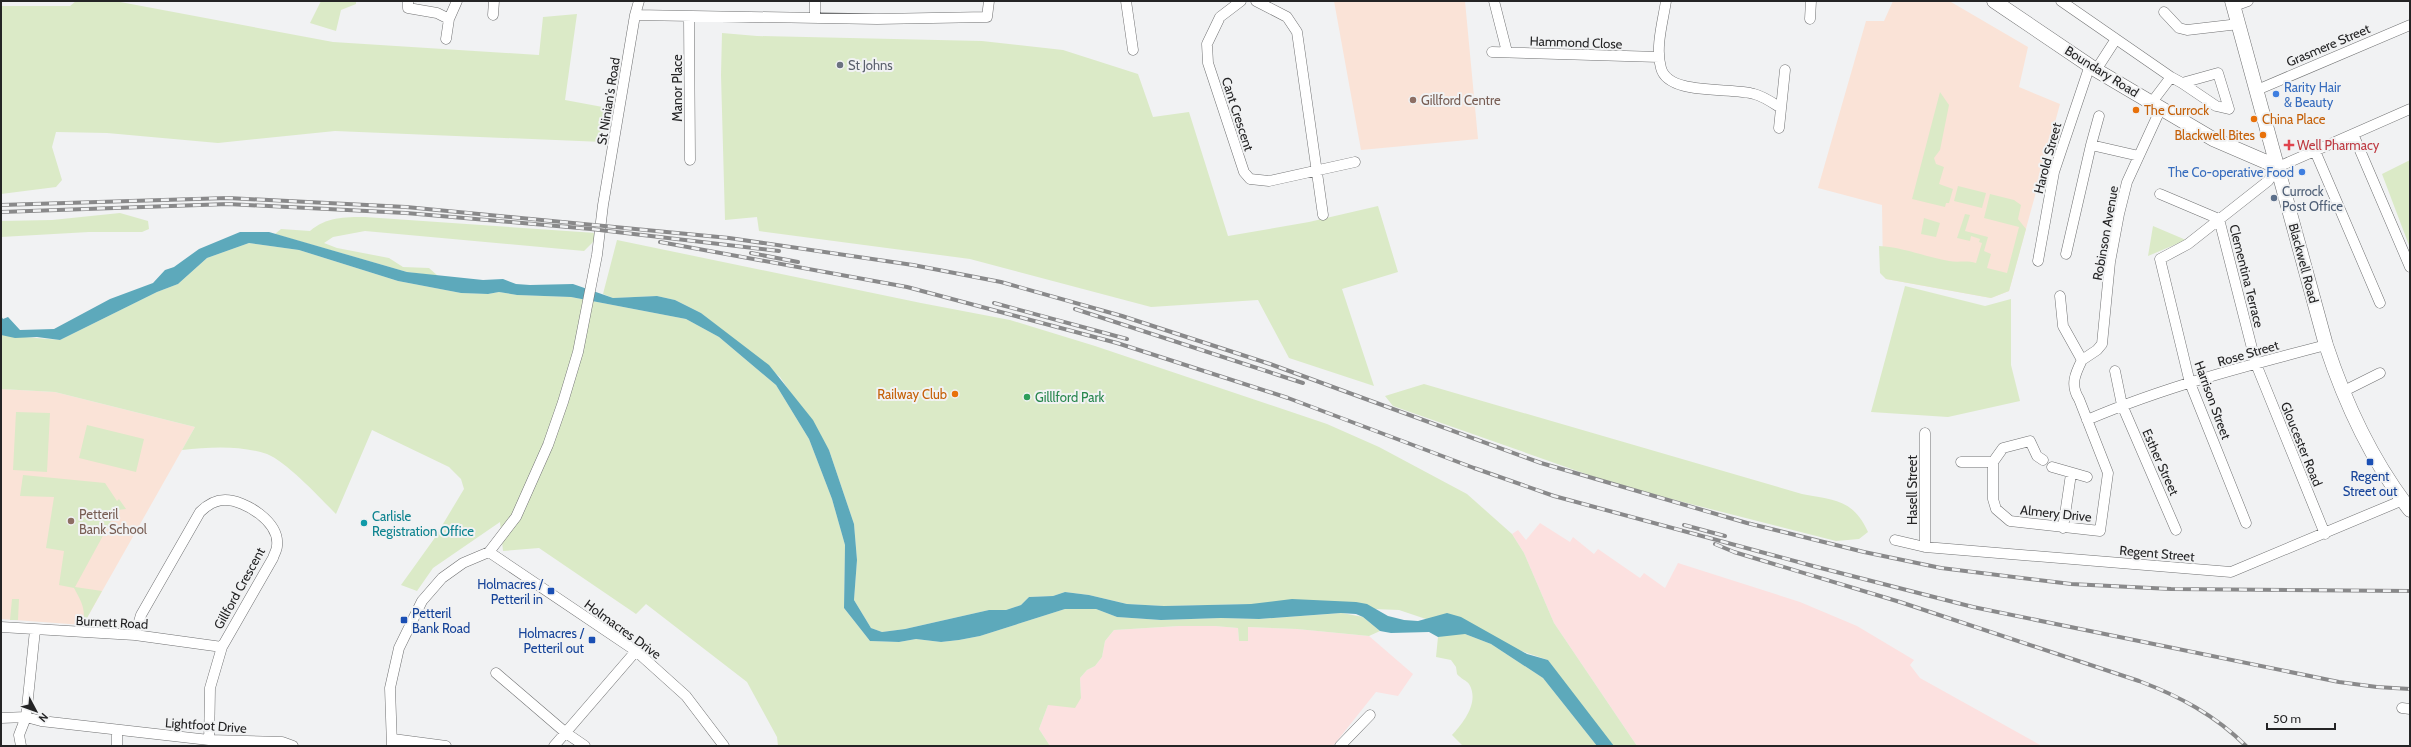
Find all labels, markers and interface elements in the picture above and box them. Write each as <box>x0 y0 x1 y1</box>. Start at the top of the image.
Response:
street label: Grasmere Street <box>2284 20 2373 70</box>
street label: Hammond Close <box>1529 32 1623 52</box>
street label: Boundary Road <box>2062 42 2142 100</box>
street label: Manor Place <box>669 54 685 122</box>
street label: St Ninian's Road <box>593 56 623 146</box>
place label: St Johns <box>848 57 893 73</box>
marker: St Johns <box>835 60 845 70</box>
street label: Cant Crescent <box>1219 75 1258 153</box>
place label: Rarity Hair & Beauty <box>2284 79 2342 110</box>
marker: Rarity Hair & Beauty <box>2271 89 2281 99</box>
place label: Gillford Centre <box>1421 92 1501 108</box>
marker: Gillford Centre <box>1408 95 1418 105</box>
place label: The Currock <box>2144 102 2209 118</box>
marker: The Currock <box>2131 105 2141 115</box>
place label: China Place <box>2262 111 2326 127</box>
marker: China Place <box>2249 114 2259 124</box>
street label: Harold Street <box>2030 120 2064 195</box>
place label: Blackwell Bites <box>2174 127 2256 143</box>
marker: Blackwell Bites <box>2258 130 2268 140</box>
place label: Well Pharmacy <box>2297 137 2380 153</box>
marker: Well Pharmacy <box>2284 140 2294 150</box>
place label: The Co-operative Food <box>2168 164 2294 180</box>
marker: The Co-operative Food <box>2297 167 2307 177</box>
place label: Currock Post Office <box>2282 183 2343 214</box>
street label: Robinson Avenue <box>2089 184 2121 282</box>
marker: Currock Post Office <box>2269 193 2279 203</box>
street label: Blackwell Road <box>2286 221 2322 305</box>
street label: Clementina Terrace <box>2226 223 2268 330</box>
street label: Rose Street <box>2215 336 2281 369</box>
street label: Harrison Street <box>2191 359 2235 442</box>
place label: Railway Club <box>877 386 947 402</box>
marker: Railway Club <box>950 389 960 399</box>
place label: Gilllford Park <box>1035 389 1105 405</box>
marker: Gilllford Park <box>1022 392 1032 402</box>
street label: Gloucester Road <box>2278 399 2326 489</box>
street label: Esther Street <box>2139 426 2183 498</box>
street label: Hasell Street <box>1904 454 1920 525</box>
marker: Regent Street out <box>2365 457 2375 467</box>
place label: Regent Street out <box>2343 468 2398 499</box>
street label: Almery Drive <box>2019 501 2093 525</box>
place label: Petteril Bank School <box>79 506 147 537</box>
place label: Carlisle Registration Office <box>372 508 474 539</box>
marker: Petteril Bank School <box>66 516 76 526</box>
marker: Carlisle Registration Office <box>359 518 369 528</box>
street label: Regent Street <box>2119 542 2196 564</box>
street label: Gillford Crescent <box>210 544 268 632</box>
place label: Holmacres / Petteril in <box>477 576 544 607</box>
marker: Holmacres / Petteril in <box>546 586 556 596</box>
street label: Holmacres Drive <box>582 596 665 662</box>
place label: Petteril Bank Road <box>412 605 470 636</box>
street label: Burnett Road <box>75 612 149 632</box>
marker: Petteril Bank Road <box>399 615 409 625</box>
place label: Holmacres / Petteril out <box>518 625 585 656</box>
marker: Holmacres / Petteril out <box>587 635 597 645</box>
north arrow <box>16 691 56 731</box>
scale bar <box>2267 705 2335 731</box>
text: N <box>36 710 51 725</box>
text: 50 m <box>2273 711 2301 726</box>
street label: Lightfoot Drive <box>165 714 248 736</box>

